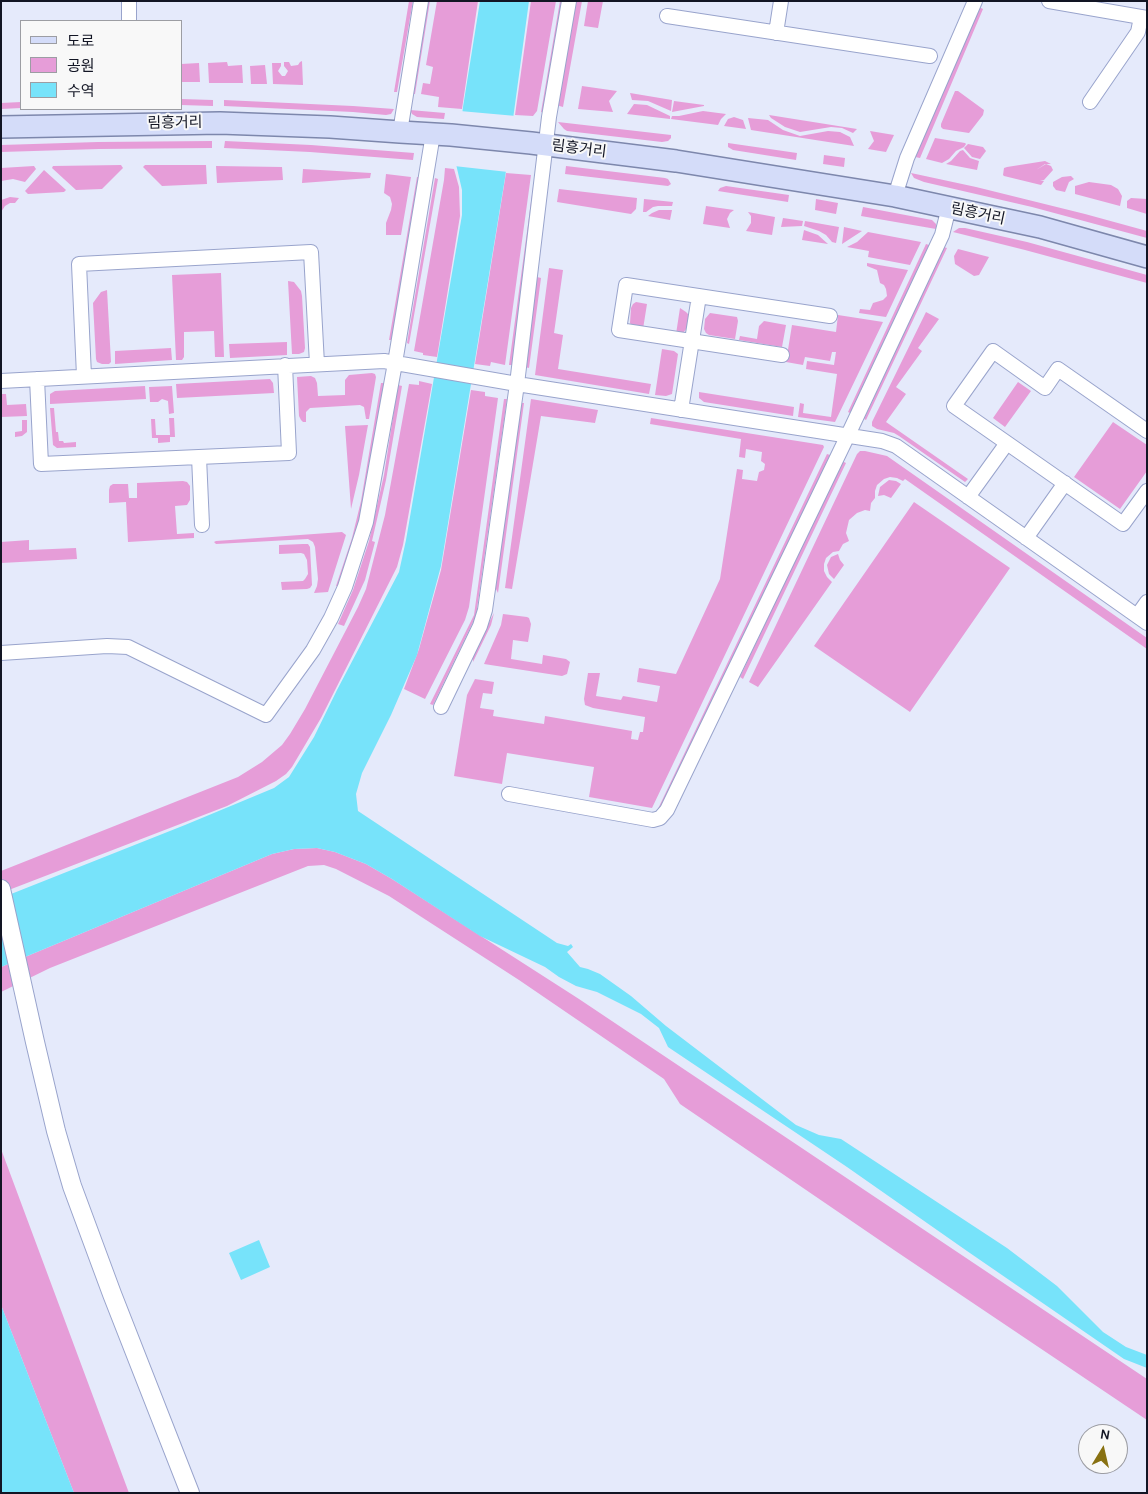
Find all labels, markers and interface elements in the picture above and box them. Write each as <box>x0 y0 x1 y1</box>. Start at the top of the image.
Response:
legend <box>20 20 182 110</box>
text: 도로 <box>67 32 95 50</box>
text: 공원 <box>67 57 95 75</box>
text: 수역 <box>67 82 95 100</box>
street label: 림흥거리 <box>147 114 203 132</box>
street label: 림흥거리 <box>551 137 607 161</box>
street label: 림흥거리 <box>949 199 1007 229</box>
north arrow <box>1078 1424 1128 1474</box>
text: N <box>1099 1425 1112 1444</box>

